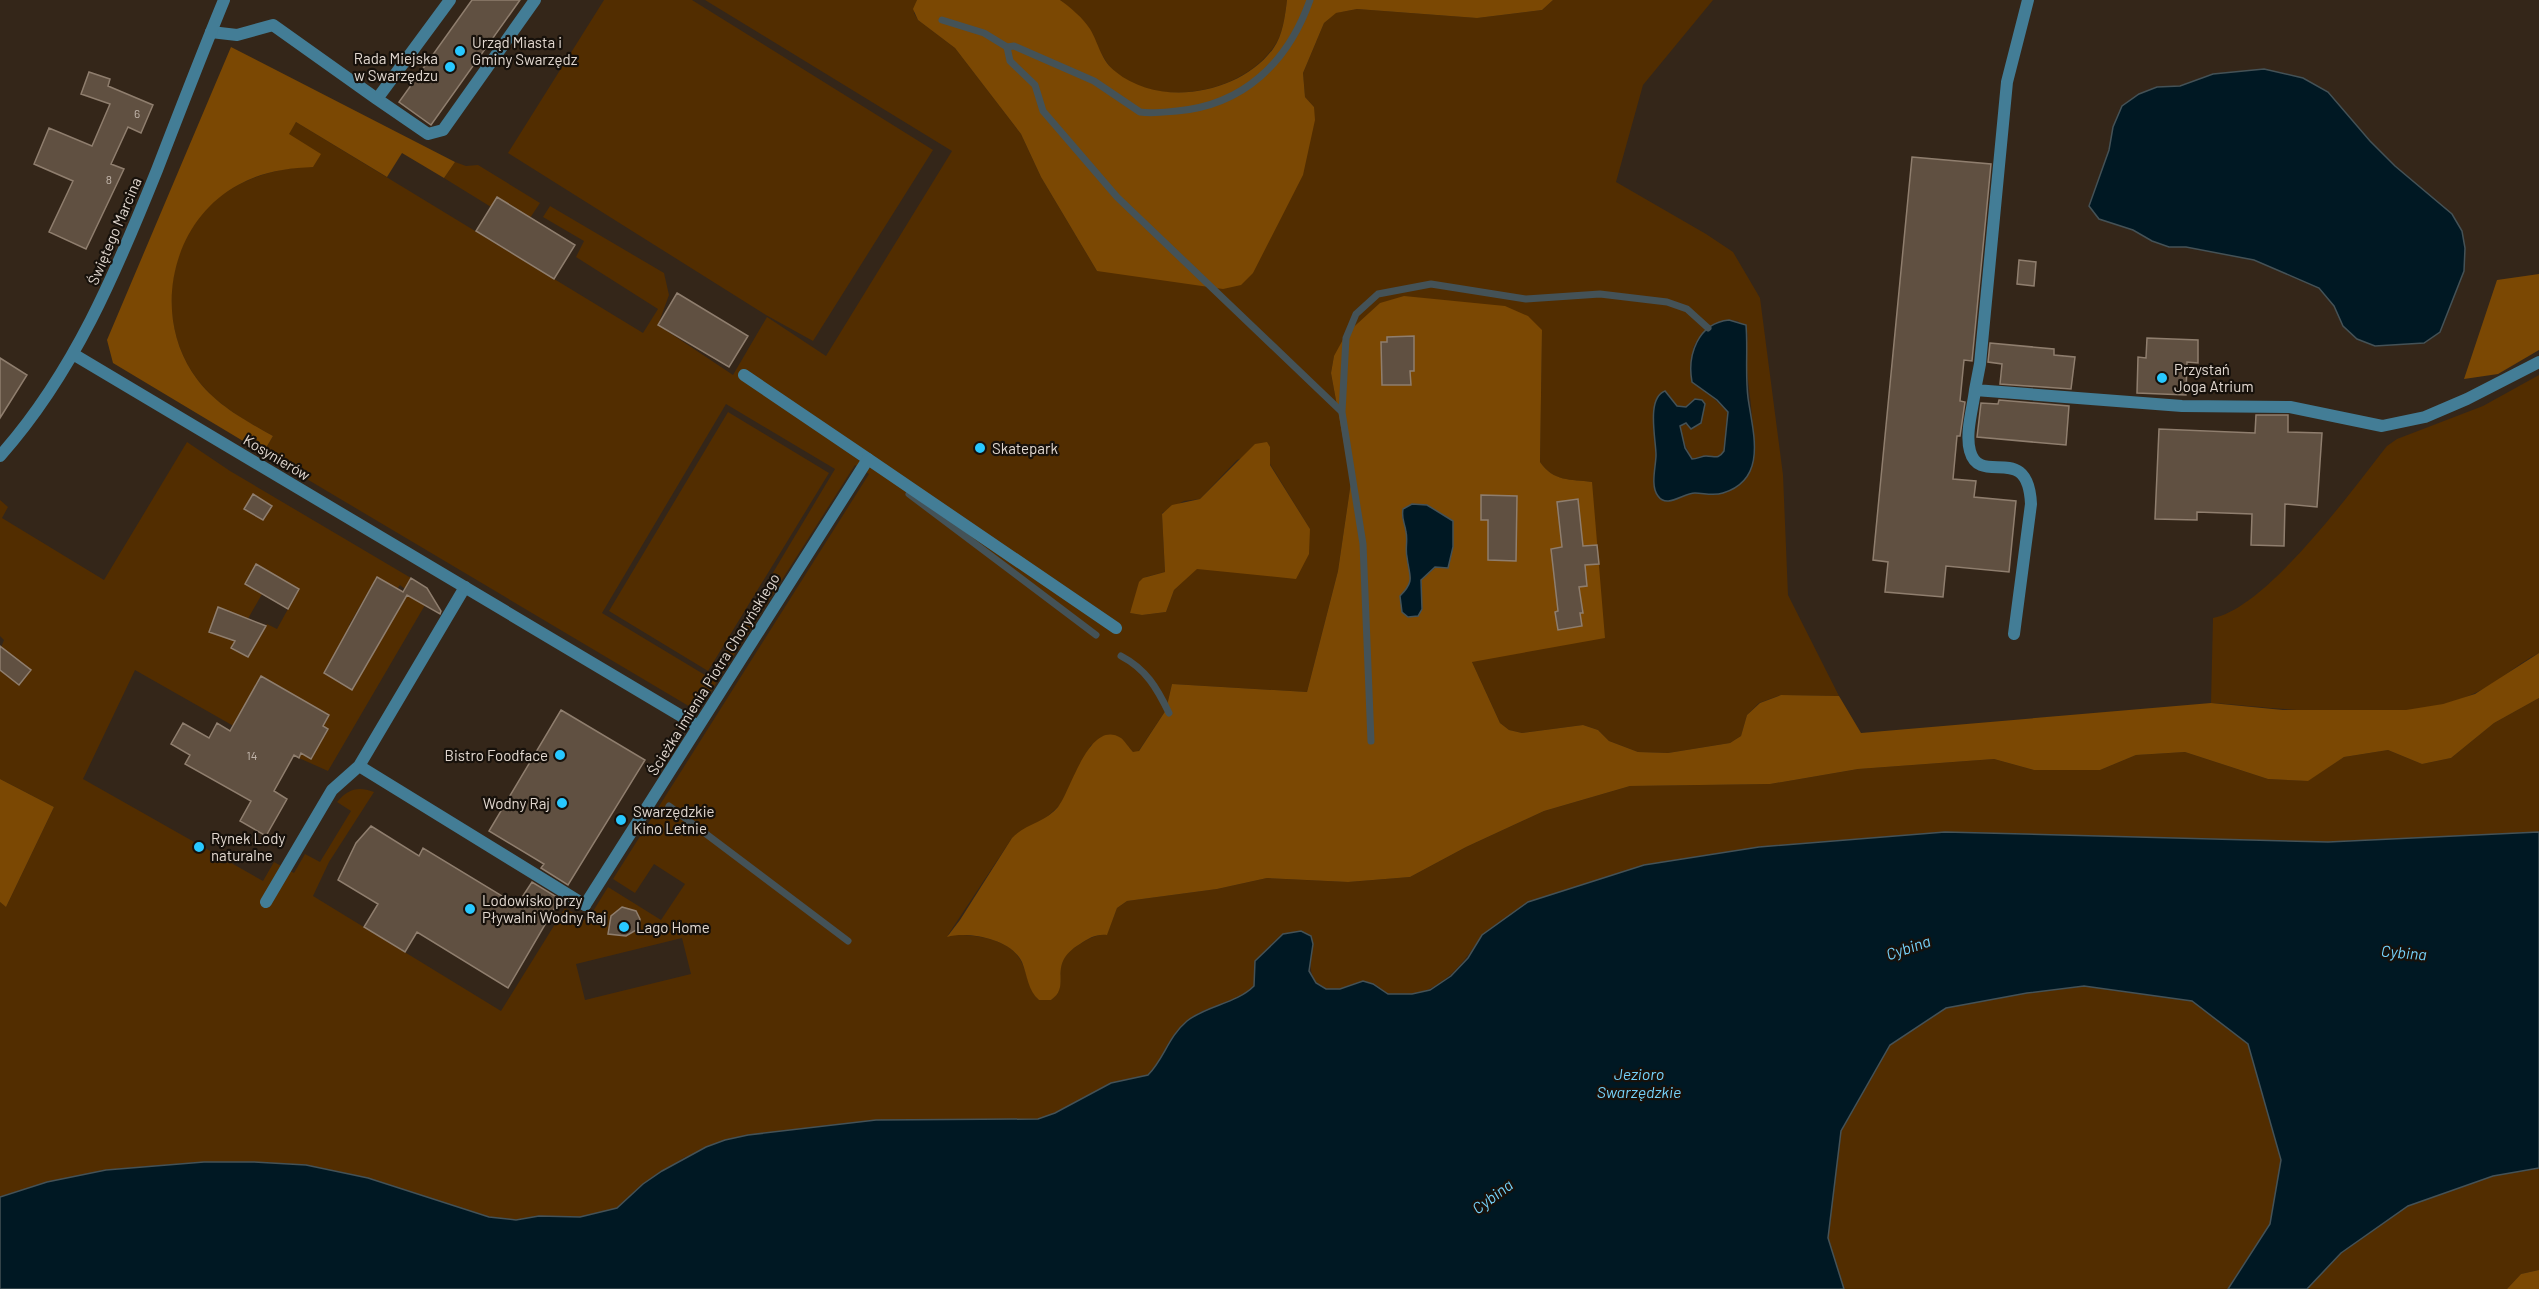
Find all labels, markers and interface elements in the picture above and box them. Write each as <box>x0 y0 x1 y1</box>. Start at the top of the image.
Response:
place label: Urząd Miasta i Gminy Swarzędz <box>472 33 578 68</box>
marker: Urząd Miasta i Gminy Swarzędz <box>453 44 467 58</box>
place label: Rada Miejska w Swarzędzu <box>354 49 438 84</box>
marker: Rada Miejska w Swarzędzu <box>443 60 457 74</box>
house number: 6 <box>134 106 140 120</box>
house number: 8 <box>106 172 112 186</box>
street label: Świętego Marcina <box>83 175 145 287</box>
place label: Przystań Joga Atrium <box>2174 360 2254 395</box>
marker: Przystań Joga Atrium <box>2155 371 2169 385</box>
street label: Kosynierów <box>240 430 314 484</box>
place label: Skatepark <box>992 439 1058 457</box>
marker: Skatepark <box>973 441 987 455</box>
street label: Ścieżka imienia Piotra Choryńskiego <box>643 570 783 778</box>
place label: Bistro Foodface <box>445 746 548 764</box>
house number: 14 <box>247 748 257 762</box>
marker: Bistro Foodface <box>553 748 567 762</box>
place label: Wodny Raj <box>483 794 550 812</box>
marker: Wodny Raj <box>555 796 569 810</box>
place label: Swarzędzkie Kino Letnie <box>633 802 714 837</box>
marker: Swarzędzkie Kino Letnie <box>614 813 628 827</box>
place label: Rynek Lody naturalne <box>211 829 285 864</box>
marker: Rynek Lody naturalne <box>192 840 206 854</box>
place label: Lodowisko przy Pływalni Wodny Raj <box>482 891 607 926</box>
marker: Lodowisko przy Pływalni Wodny Raj <box>463 902 477 916</box>
place label: Lago Home <box>636 918 710 936</box>
marker: Lago Home <box>617 920 631 934</box>
water label: Cybina <box>1883 931 1933 963</box>
water label: Cybina <box>2380 941 2428 963</box>
water label: Jezioro Swarzędzkie <box>1597 1064 1681 1101</box>
water label: Cybina <box>1468 1175 1516 1217</box>

